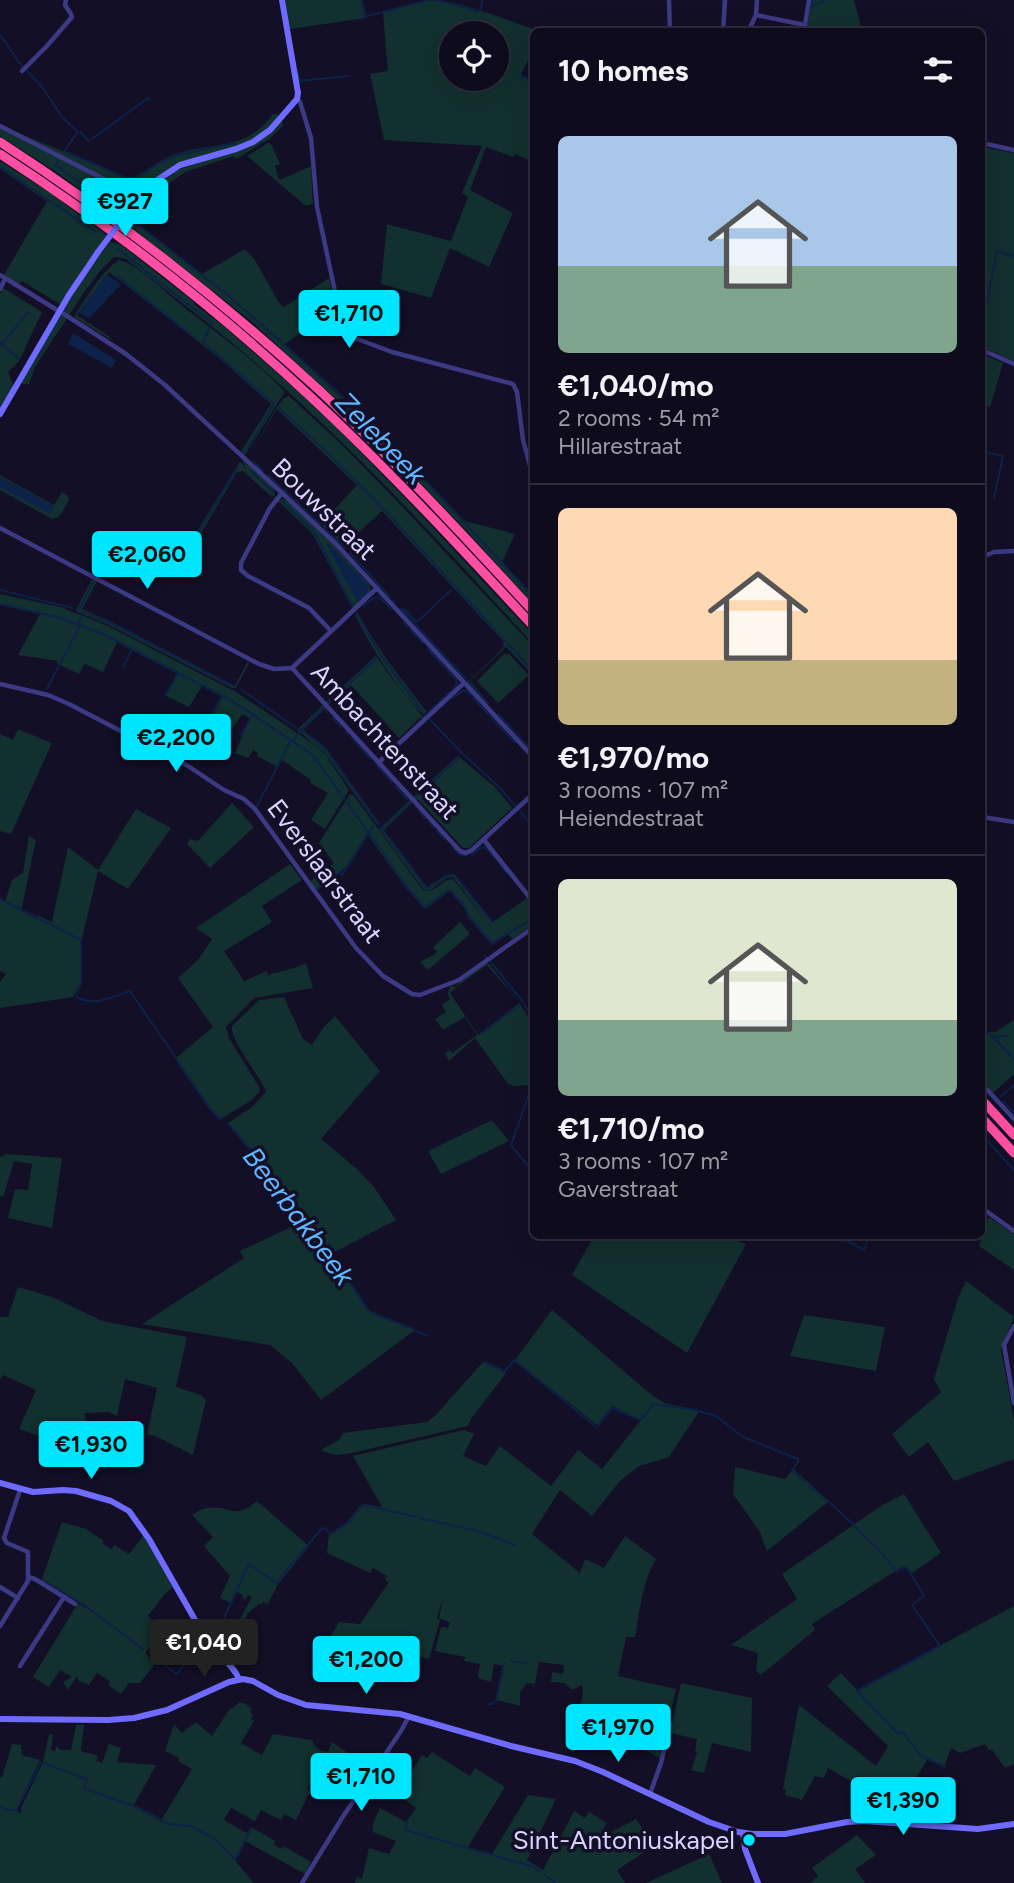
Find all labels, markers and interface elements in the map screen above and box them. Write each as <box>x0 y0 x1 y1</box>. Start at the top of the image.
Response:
map controls <box>439 21 509 91</box>
button: locate <box>439 21 509 91</box>
icon: filters <box>919 51 957 89</box>
text: 10 homes <box>558 52 689 89</box>
pin: €927 <box>84 178 166 238</box>
icon: home <box>695 181 821 307</box>
text: €927 <box>97 187 153 215</box>
pin: €1,710 <box>292 290 406 350</box>
text: €1,710 <box>315 299 384 327</box>
text: €1,040/mo <box>558 367 714 404</box>
water label: Zelebeek <box>329 385 434 492</box>
text: 2 rooms · 54 m² <box>558 404 720 432</box>
text: Hillarestraat <box>558 432 682 460</box>
street label: Bouwstraat <box>265 451 383 567</box>
pin: €2,060 <box>90 532 204 591</box>
text: €2,060 <box>108 540 186 568</box>
icon: home <box>695 553 821 679</box>
street label: Ambachtenstraat <box>304 656 466 826</box>
pin: €2,200 <box>119 714 233 774</box>
text: €2,200 <box>137 723 215 751</box>
text: €1,970/mo <box>558 739 709 776</box>
text: 3 rooms · 107 m² <box>558 776 728 804</box>
street label: Everslaarstraat <box>261 793 390 949</box>
text: Heiendestraat <box>558 804 704 832</box>
icon: home <box>695 924 821 1050</box>
text: €1,710/mo <box>558 1110 705 1147</box>
water label: Beerbakbeek <box>236 1140 363 1293</box>
text: 3 rooms · 107 m² <box>558 1147 728 1175</box>
text: Gaverstraat <box>558 1175 678 1203</box>
pin: €1,930 <box>34 1422 148 1481</box>
text: €1,930 <box>55 1430 127 1458</box>
pin: €1,040 <box>147 1620 261 1679</box>
text: €1,040 <box>166 1628 242 1656</box>
pin: €1,200 <box>309 1636 423 1696</box>
text: €1,200 <box>329 1645 403 1673</box>
pin: €1,970 <box>561 1704 675 1764</box>
text: €1,970 <box>582 1713 654 1741</box>
pin: €1,710 <box>304 1754 418 1813</box>
text: €1,710 <box>327 1762 396 1790</box>
pin: €1,390 <box>846 1778 960 1837</box>
text: €1,390 <box>867 1786 939 1814</box>
place label: Sint-Antoniuskapel <box>513 1824 735 1856</box>
marker: Sint-Antoniuskapel <box>741 1832 757 1848</box>

